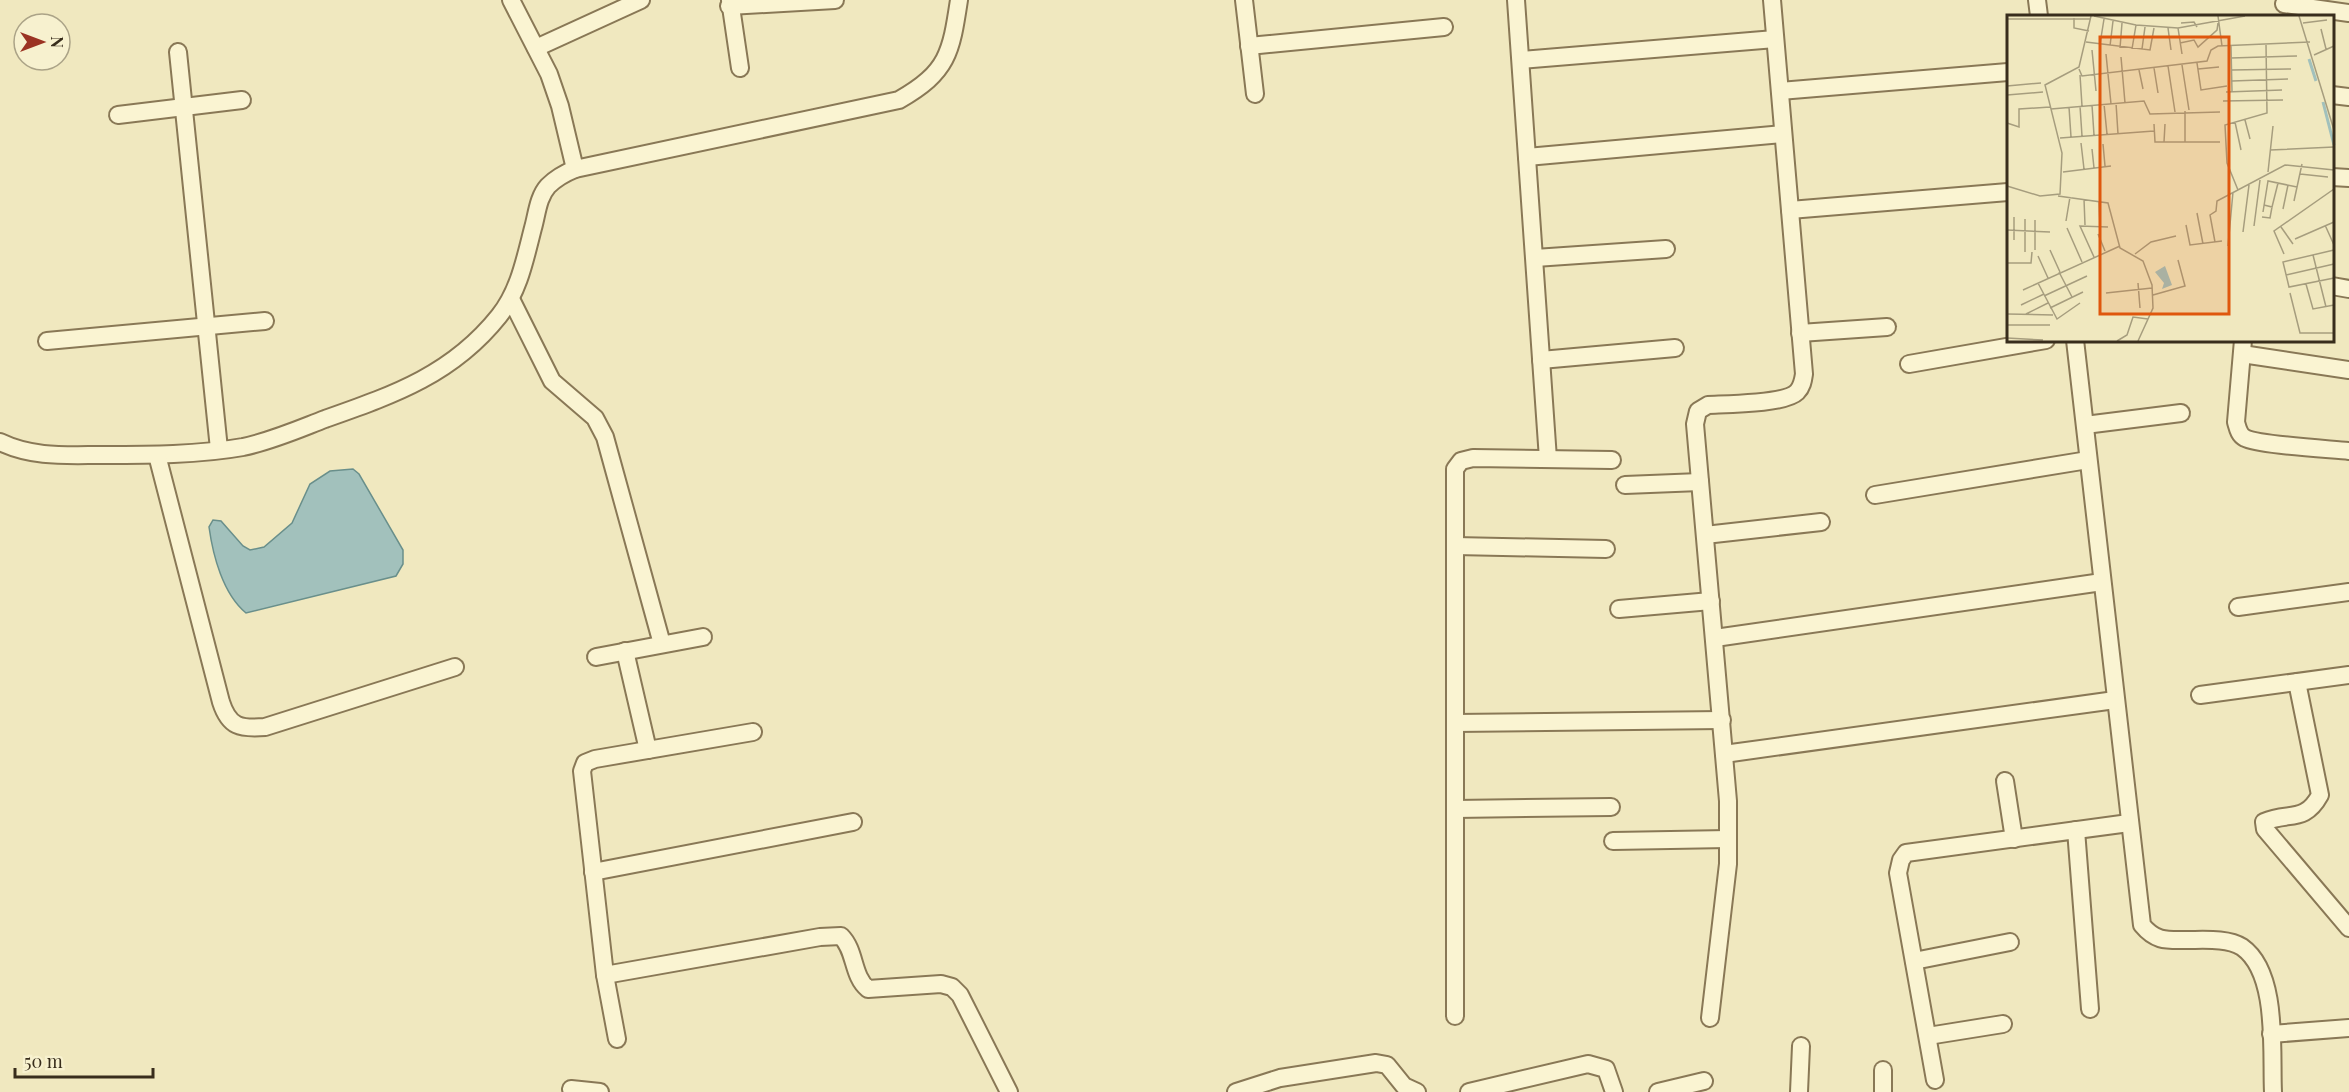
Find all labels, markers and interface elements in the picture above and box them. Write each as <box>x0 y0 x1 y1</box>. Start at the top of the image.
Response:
north arrow <box>12 12 72 72</box>
inset map <box>2007 15 2334 342</box>
text: N <box>47 36 68 48</box>
scale bar <box>15 1041 153 1079</box>
text: 50 m <box>24 1049 63 1073</box>

